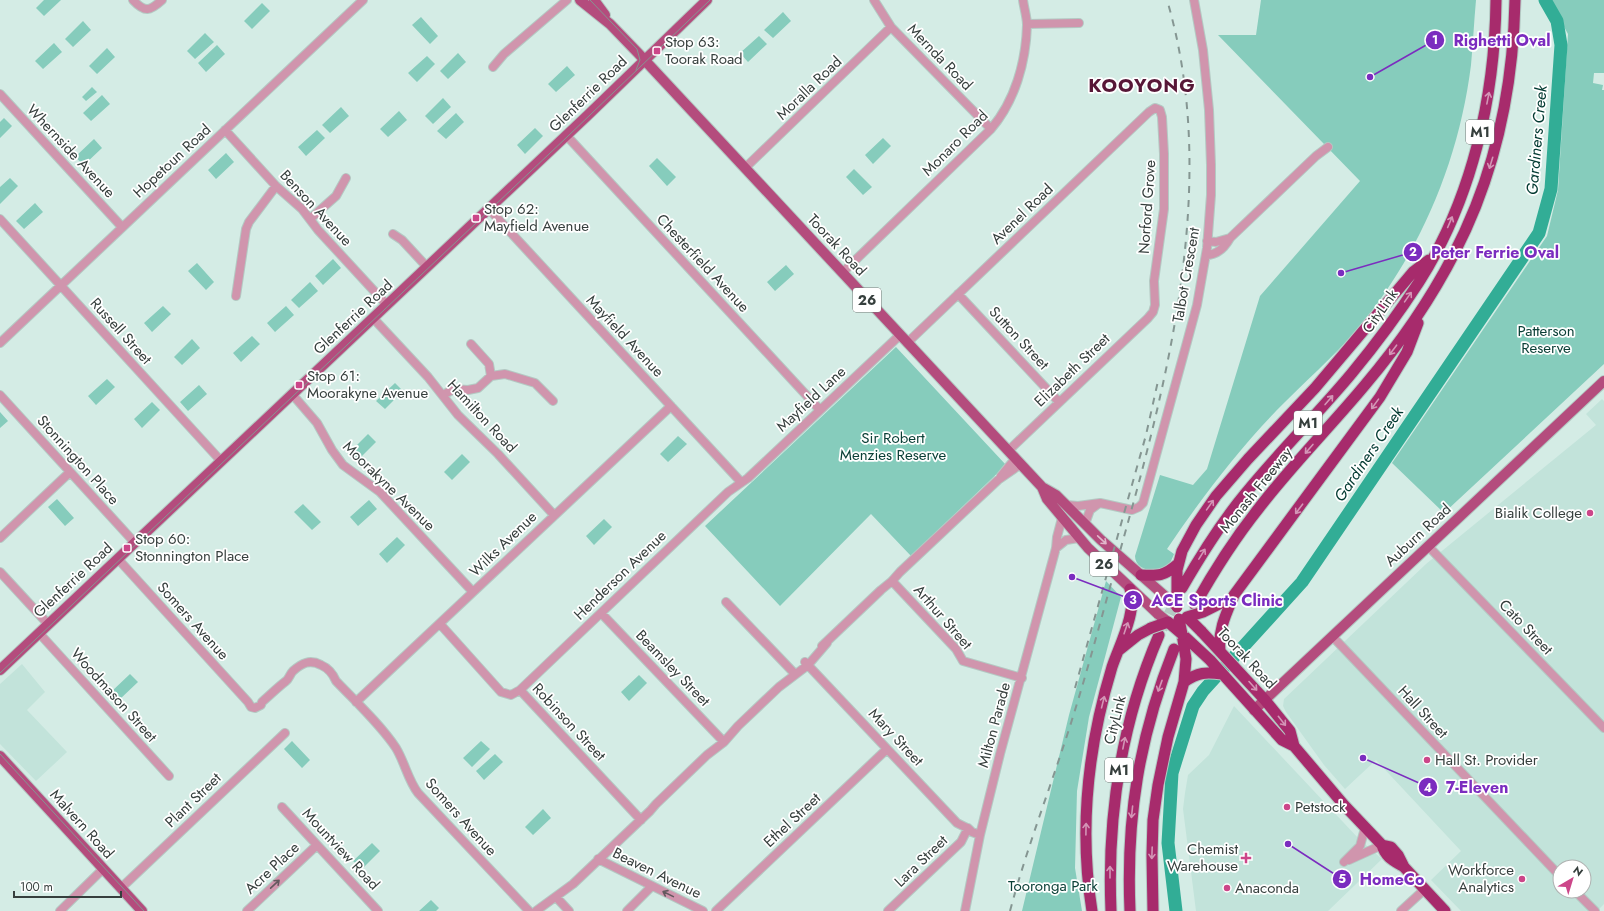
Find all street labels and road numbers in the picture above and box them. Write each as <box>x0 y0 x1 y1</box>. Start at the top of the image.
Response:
street label: Mernda Road <box>902 19 978 95</box>
street label: Glenferrie Road <box>544 51 632 137</box>
street label: Moralla Road <box>771 51 847 125</box>
street label: Whernside Avenue <box>22 99 120 203</box>
street label: Monaro Road <box>917 105 993 181</box>
street label: Hopetoun Road <box>128 119 216 203</box>
road number: M1 <box>1466 120 1494 144</box>
street label: Norford Grove <box>1133 159 1161 255</box>
street label: Benson Avenue <box>275 165 357 251</box>
street label: Avenel Road <box>986 179 1058 249</box>
street label: Chesterfield Avenue <box>651 209 755 317</box>
street label: Toorak Road <box>802 209 872 281</box>
street label: Talbot Crescent <box>1167 225 1205 324</box>
street label: Glenferrie Road <box>308 274 398 360</box>
street label: CityLink <box>1357 284 1403 338</box>
road number: 26 <box>853 288 881 312</box>
street label: Mayfield Avenue <box>581 290 669 382</box>
street label: Russell Street <box>85 293 157 370</box>
street label: Sutton Street <box>984 301 1054 375</box>
street label: Elizabeth Street <box>1029 328 1115 412</box>
street label: Mayfield Lane <box>771 361 851 437</box>
street label: Hamilton Road <box>442 374 522 458</box>
street label: Stonnington Place <box>32 410 125 510</box>
road number: M1 <box>1294 411 1322 435</box>
street label: Moorakyne Avenue <box>338 436 440 536</box>
street label: Monash Freeway <box>1214 442 1298 538</box>
street label: Auburn Road <box>1380 498 1456 572</box>
street label: Wilks Avenue <box>464 506 542 582</box>
street label: Henderson Avenue <box>569 525 671 625</box>
street label: Glenferrie Road <box>28 537 118 623</box>
road number: 26 <box>1090 552 1118 576</box>
street label: Somers Avenue <box>152 577 234 665</box>
street label: Arthur Street <box>909 580 978 655</box>
street label: Cato Street <box>1494 594 1558 660</box>
street label: Toorak Road <box>1212 622 1282 694</box>
street label: Beamsley Street <box>631 625 716 711</box>
street label: Woodmason Street <box>66 643 163 747</box>
street label: Robinson Street <box>527 678 611 766</box>
street label: Milton Parade <box>972 680 1016 770</box>
street label: Hall Street <box>1393 681 1454 744</box>
street label: CityLink <box>1098 693 1132 747</box>
street label: Mary Street <box>863 703 929 771</box>
road number: M1 <box>1105 758 1133 782</box>
street label: Plant Street <box>160 767 226 832</box>
street label: Somers Avenue <box>420 773 502 861</box>
street label: Malvern Road <box>45 784 119 864</box>
street label: Ethel Street <box>758 787 826 852</box>
street label: Mountview Road <box>297 803 385 895</box>
street label: Lara Street <box>889 830 953 892</box>
street label: Acre Place <box>240 837 305 899</box>
street label: Beaven Avenue <box>609 842 705 904</box>

